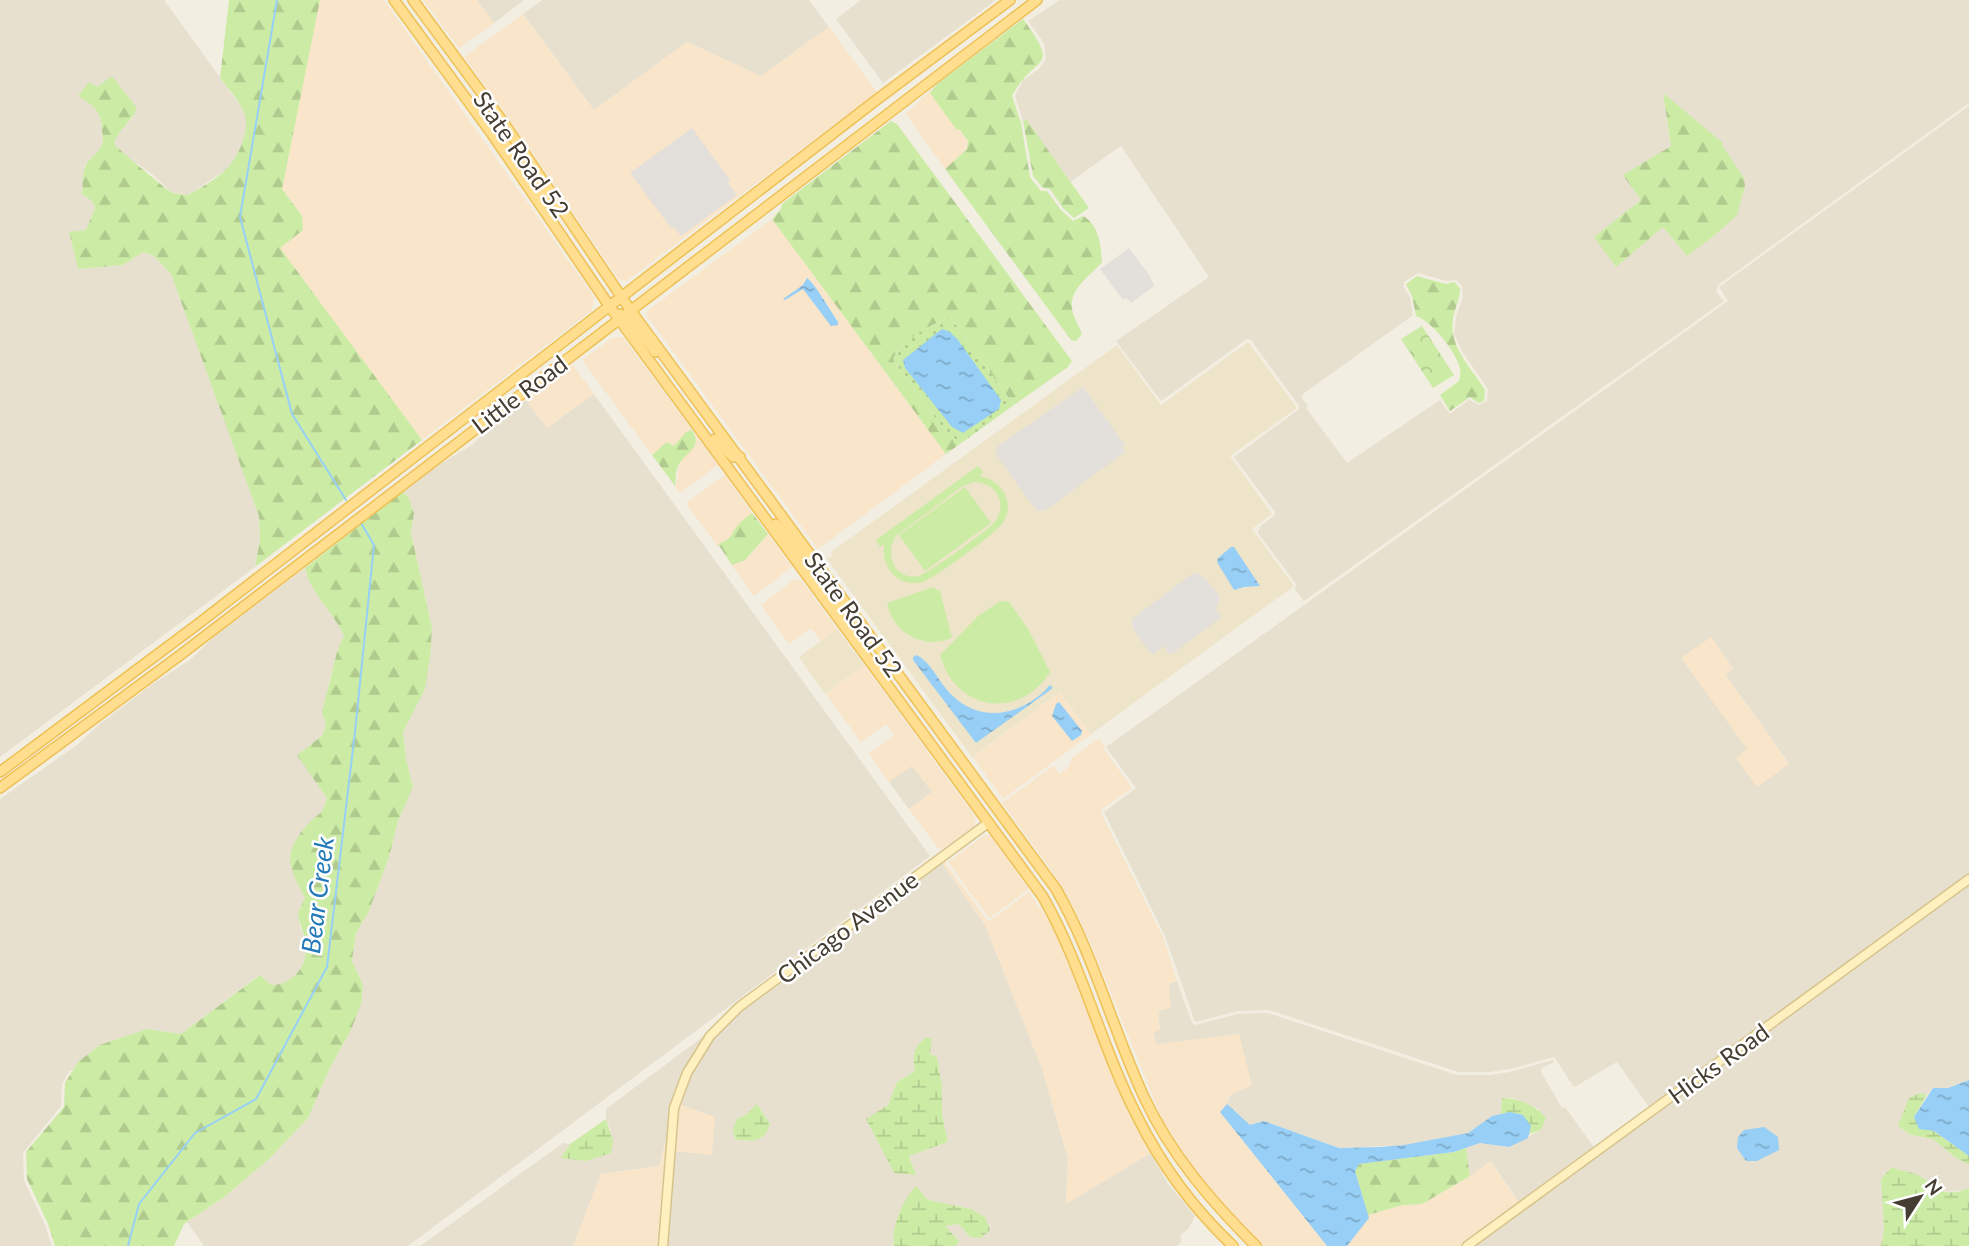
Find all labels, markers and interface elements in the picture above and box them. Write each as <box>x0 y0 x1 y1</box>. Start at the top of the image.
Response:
street label: State Road 52 <box>468 85 576 223</box>
street label: Little Road <box>465 349 573 439</box>
street label: State Road 52 <box>799 546 909 682</box>
water label: Bear Creek <box>294 834 340 955</box>
street label: Chicago Avenue <box>771 864 923 990</box>
street label: Hicks Road <box>1662 1017 1774 1109</box>
north arrow <box>1885 1162 1955 1232</box>
text: N <box>1921 1174 1948 1199</box>

